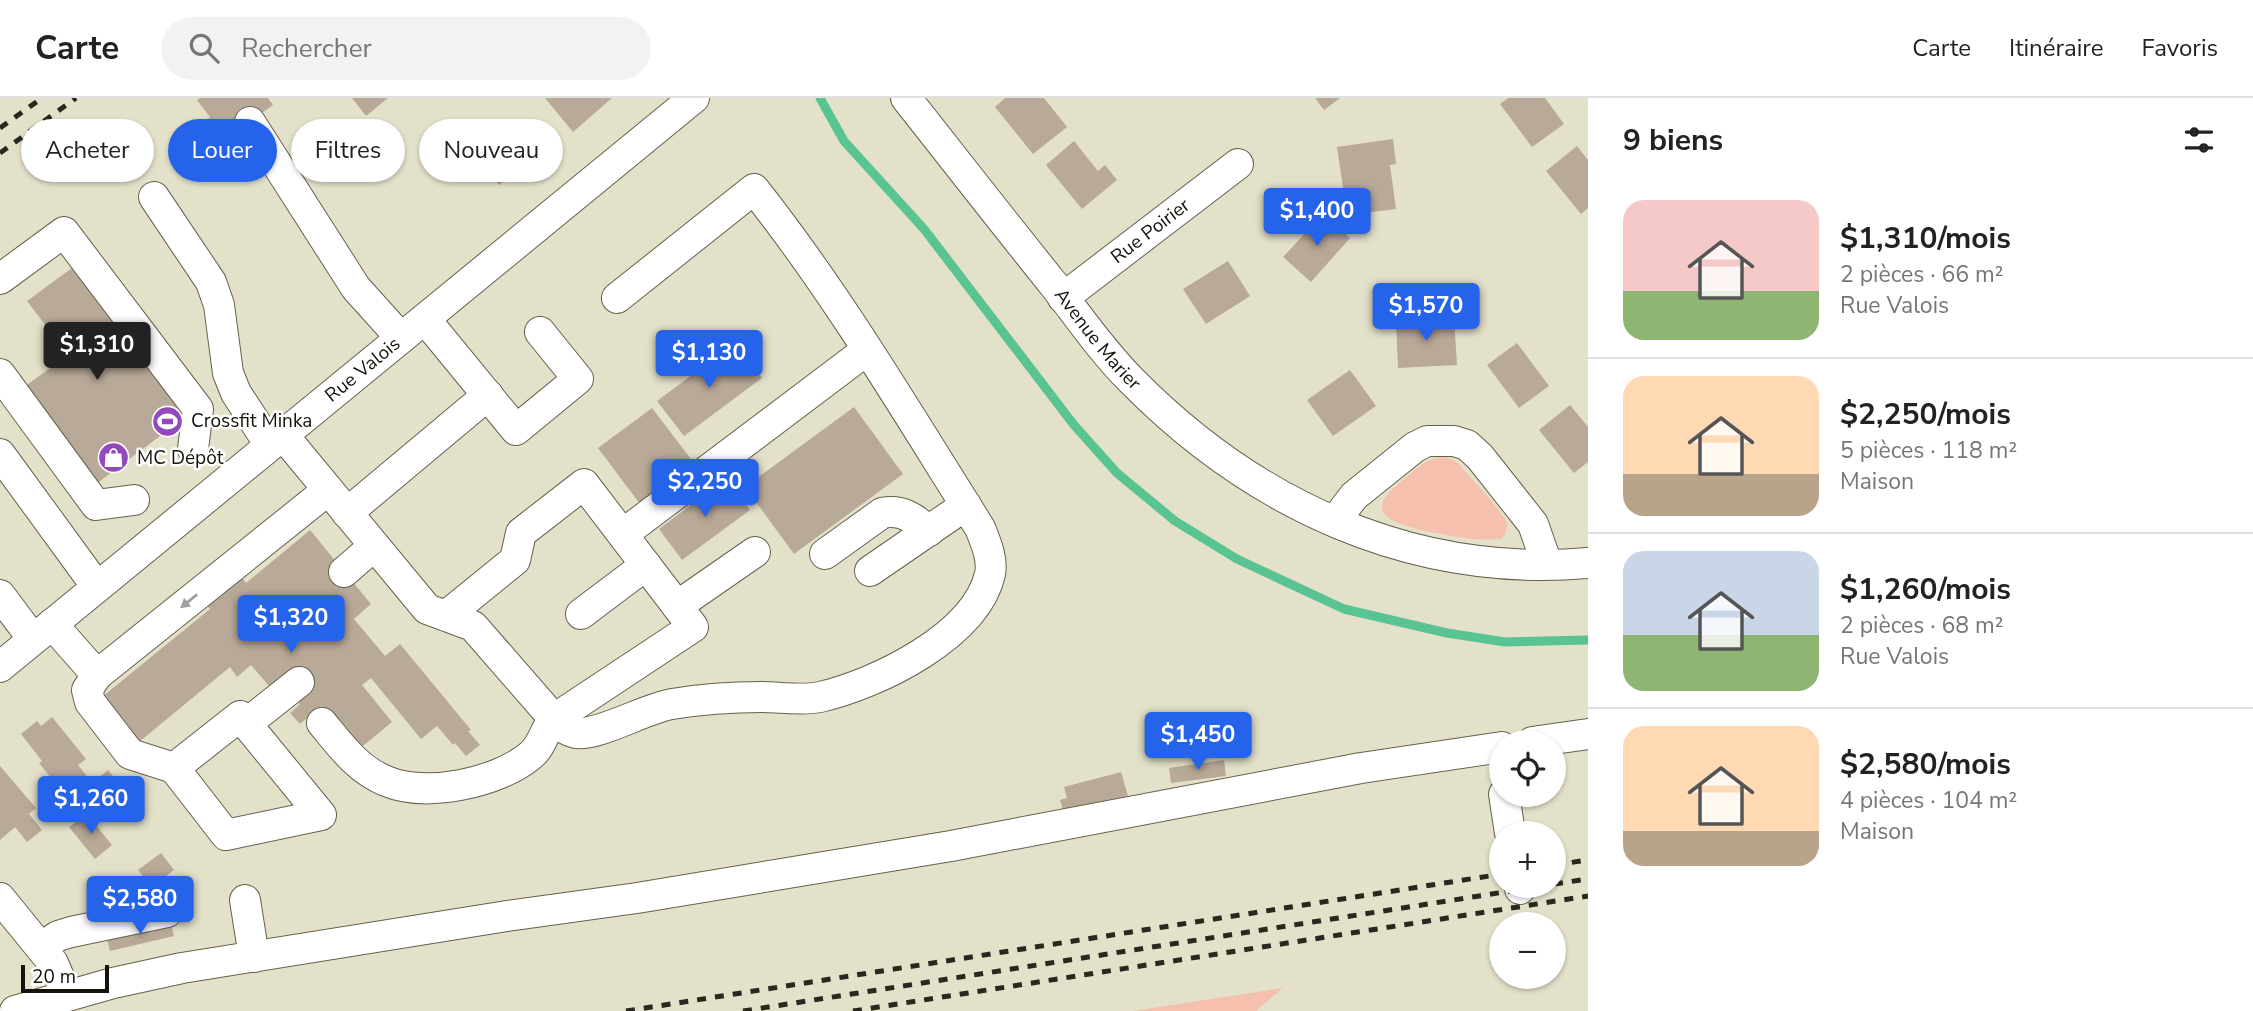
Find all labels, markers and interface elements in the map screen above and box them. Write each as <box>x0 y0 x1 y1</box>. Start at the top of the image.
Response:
search box <box>161 17 651 80</box>
text: Carte <box>35 26 119 71</box>
icon: search <box>185 29 223 67</box>
text: Rechercher <box>241 31 372 66</box>
text: Carte <box>1912 32 1971 64</box>
text: Itinéraire <box>2009 32 2103 64</box>
text: Favoris <box>2141 32 2218 64</box>
chip: Acheter <box>21 119 154 182</box>
chip: Louer <box>168 119 277 182</box>
chip: Filtres <box>291 119 405 182</box>
chip: Nouveau <box>419 119 563 182</box>
text: 9 biens <box>1623 120 1723 161</box>
icon: filters <box>2180 121 2218 159</box>
pin: $1,400 <box>1260 188 1374 248</box>
street label: Rue Poirier <box>1105 192 1195 270</box>
text: $1,400 <box>1280 195 1354 226</box>
text: $1,310/mois <box>1840 218 2011 259</box>
icon: home <box>1679 228 1763 312</box>
text: 2 pièces · 66 m² <box>1840 259 2003 290</box>
street label: Avenue Marier <box>1048 283 1147 396</box>
pin: $1,570 <box>1369 284 1483 343</box>
text: $1,570 <box>1389 290 1463 321</box>
text: Rue Valois <box>1840 290 1949 321</box>
pin: $1,310 <box>40 322 154 382</box>
text: $1,310 <box>60 329 134 360</box>
pin: $1,130 <box>652 330 766 390</box>
street label: Rue Valois <box>320 331 406 408</box>
text: $1,130 <box>672 337 746 368</box>
text: $2,250/mois <box>1840 394 2011 435</box>
sports icon: Crossfit Minka <box>151 404 185 438</box>
icon: home <box>1679 404 1763 488</box>
place label: Crossfit Minka <box>191 408 312 434</box>
text: 5 pièces · 118 m² <box>1840 435 2017 466</box>
shop icon: MC Dépôt <box>97 441 131 475</box>
place label: MC Dépôt <box>137 445 224 471</box>
pin: $2,250 <box>648 460 762 519</box>
text: $2,250 <box>668 466 742 497</box>
text: Maison <box>1840 466 1914 497</box>
text: $1,260/mois <box>1840 569 2011 610</box>
icon: home <box>1679 579 1763 663</box>
one-way arrow <box>180 593 197 608</box>
pin: $1,320 <box>234 596 348 655</box>
text: $1,320 <box>254 602 328 633</box>
text: 2 pièces · 68 m² <box>1840 610 2003 641</box>
text: Rue Valois <box>1840 641 1949 672</box>
pin: $1,450 <box>1141 712 1255 772</box>
text: $1,450 <box>1161 719 1235 750</box>
map controls <box>1489 730 1566 989</box>
button: locate <box>1489 730 1566 807</box>
text: $2,580/mois <box>1840 744 2011 785</box>
icon: home <box>1679 754 1763 838</box>
pin: $1,260 <box>34 776 148 836</box>
text: $1,260 <box>54 783 128 814</box>
text: 4 pièces · 104 m² <box>1840 785 2017 816</box>
text: Maison <box>1840 816 1914 847</box>
button: + <box>1489 821 1566 898</box>
pin: $2,580 <box>83 876 197 936</box>
text: $2,580 <box>103 883 177 914</box>
button: − <box>1489 912 1566 989</box>
scale bar <box>21 962 108 994</box>
text: 20 m <box>32 964 76 990</box>

